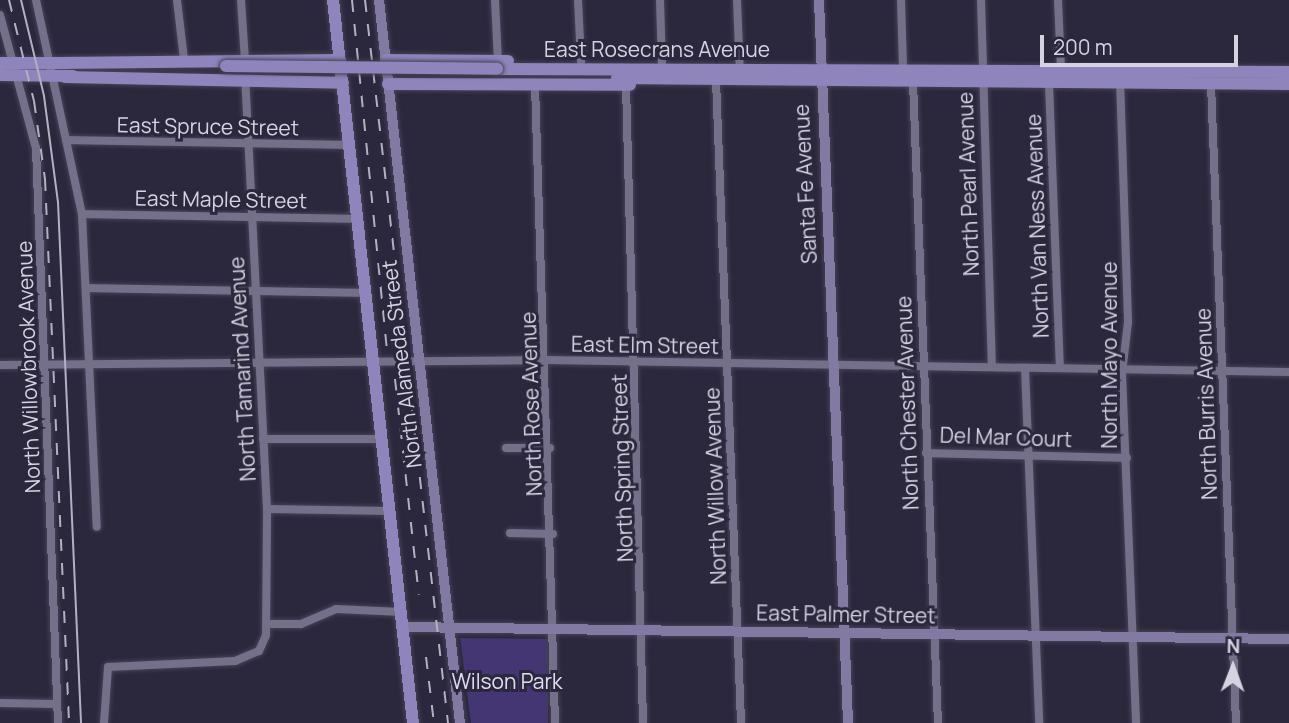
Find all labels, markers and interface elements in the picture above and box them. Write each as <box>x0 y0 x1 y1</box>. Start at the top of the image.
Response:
scale bar <box>1044 21 1242 65</box>
text: 200 m <box>1053 33 1113 61</box>
street label: East Rosecrans Avenue <box>544 36 770 62</box>
street label: North Pearl Avenue <box>952 91 984 277</box>
street label: Santa Fe Avenue <box>788 103 822 265</box>
street label: East Spruce Street <box>117 112 299 140</box>
street label: North Van Ness Avenue <box>1020 113 1054 339</box>
street label: East Maple Street <box>135 185 307 213</box>
street label: North Willowbrook Avenue <box>11 240 45 494</box>
street label: North Tamarind Avenue <box>224 256 260 482</box>
street label: North Alameda Street <box>376 259 426 469</box>
street label: North Mayo Avenue <box>1096 261 1122 449</box>
street label: North Chester Avenue <box>891 296 923 510</box>
street label: North Burris Avenue <box>1190 308 1222 500</box>
street label: North Rose Avenue <box>515 311 547 497</box>
street label: East Elm Street <box>571 331 719 359</box>
street label: North Spring Street <box>606 374 638 562</box>
street label: North Willow Avenue <box>699 387 731 585</box>
street label: Del Mar Court <box>939 422 1073 452</box>
street label: East Palmer Street <box>756 600 936 628</box>
north arrow <box>1198 632 1268 702</box>
text: N <box>1226 633 1240 659</box>
park label: Wilson Park <box>452 668 562 694</box>

